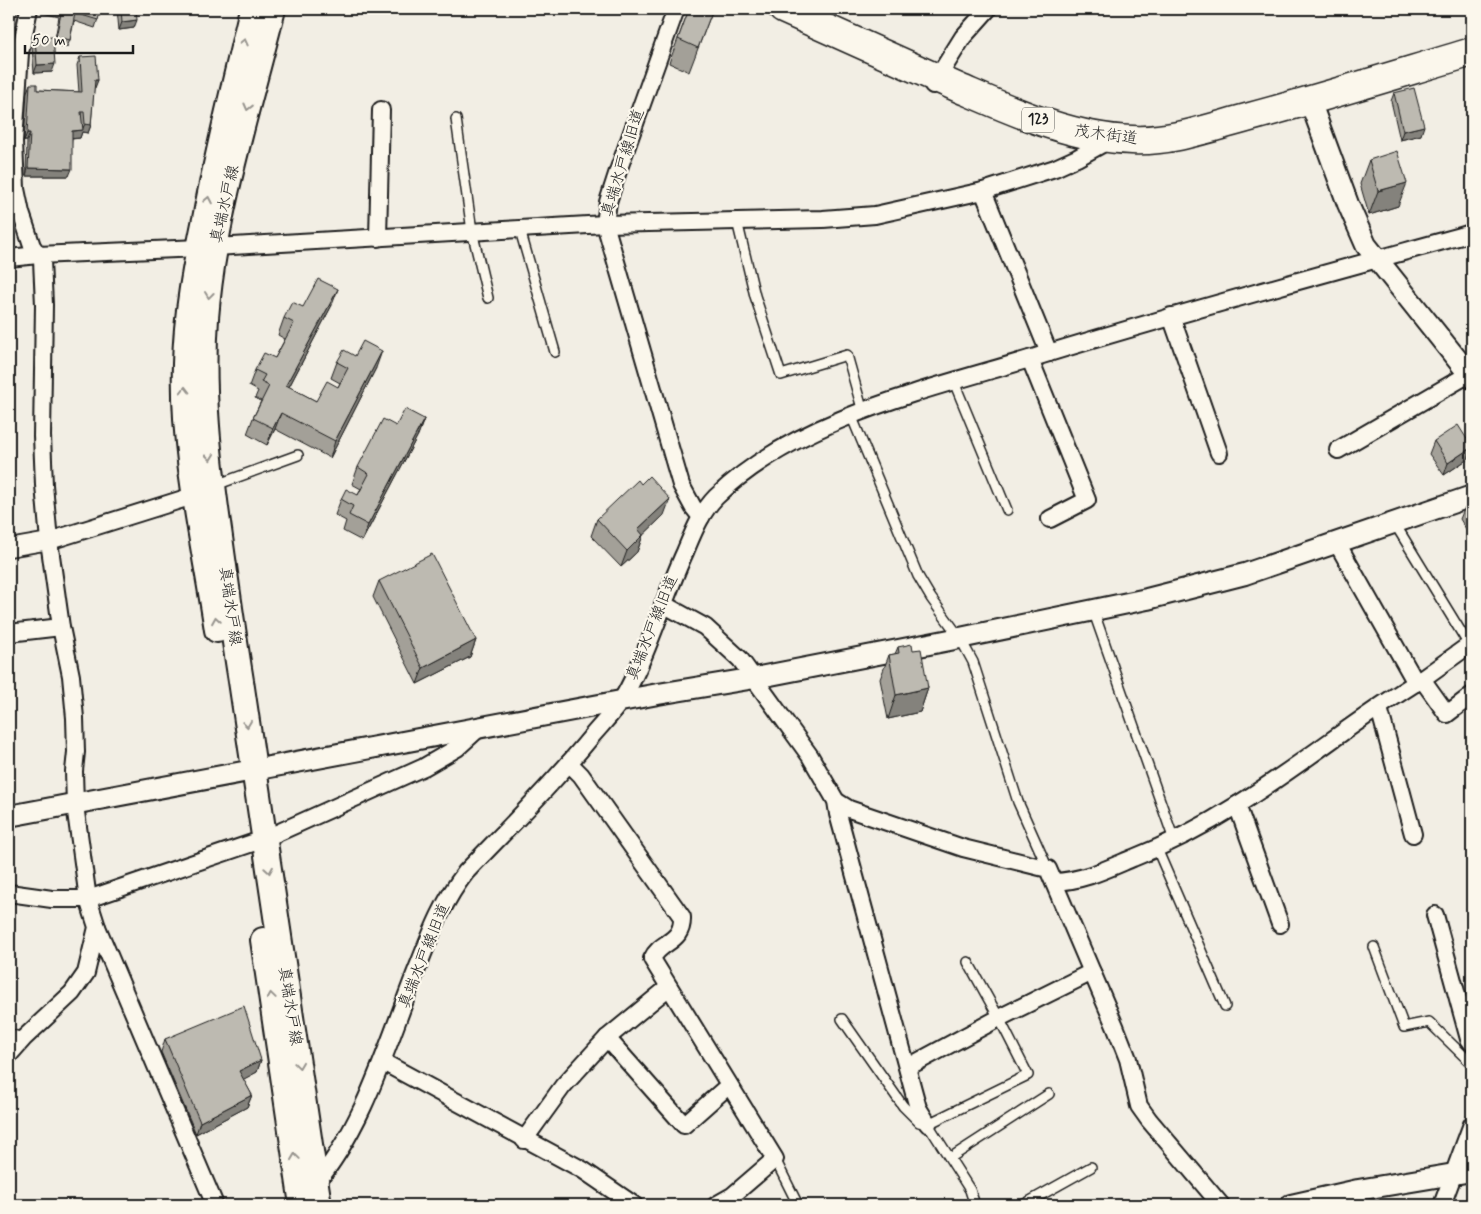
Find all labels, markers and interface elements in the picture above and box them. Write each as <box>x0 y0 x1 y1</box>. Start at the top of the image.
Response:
scale bar <box>25 22 132 54</box>
text: 50 m <box>32 31 66 51</box>
one-way arrow <box>238 37 249 46</box>
one-way arrow <box>243 103 254 111</box>
street label: 真端水戸線旧道 <box>597 106 649 220</box>
road number: 123 <box>1022 108 1054 132</box>
street label: 茂木街道 <box>1073 121 1139 149</box>
street label: 真端水戸線 <box>206 163 244 245</box>
one-way arrow <box>202 196 213 204</box>
one-way arrow <box>204 291 215 299</box>
one-way arrow <box>180 386 190 394</box>
one-way arrow <box>204 453 215 461</box>
street label: 真端水戸線 <box>214 565 246 647</box>
street label: 真端水戸線旧道 <box>621 572 683 684</box>
one-way arrow <box>211 616 221 624</box>
one-way arrow <box>242 719 252 728</box>
one-way arrow <box>263 865 273 874</box>
street label: 真端水戸線旧道 <box>393 900 455 1012</box>
street label: 真端水戸線 <box>273 965 307 1047</box>
one-way arrow <box>266 992 277 1000</box>
one-way arrow <box>293 1061 303 1069</box>
one-way arrow <box>290 1153 300 1161</box>

